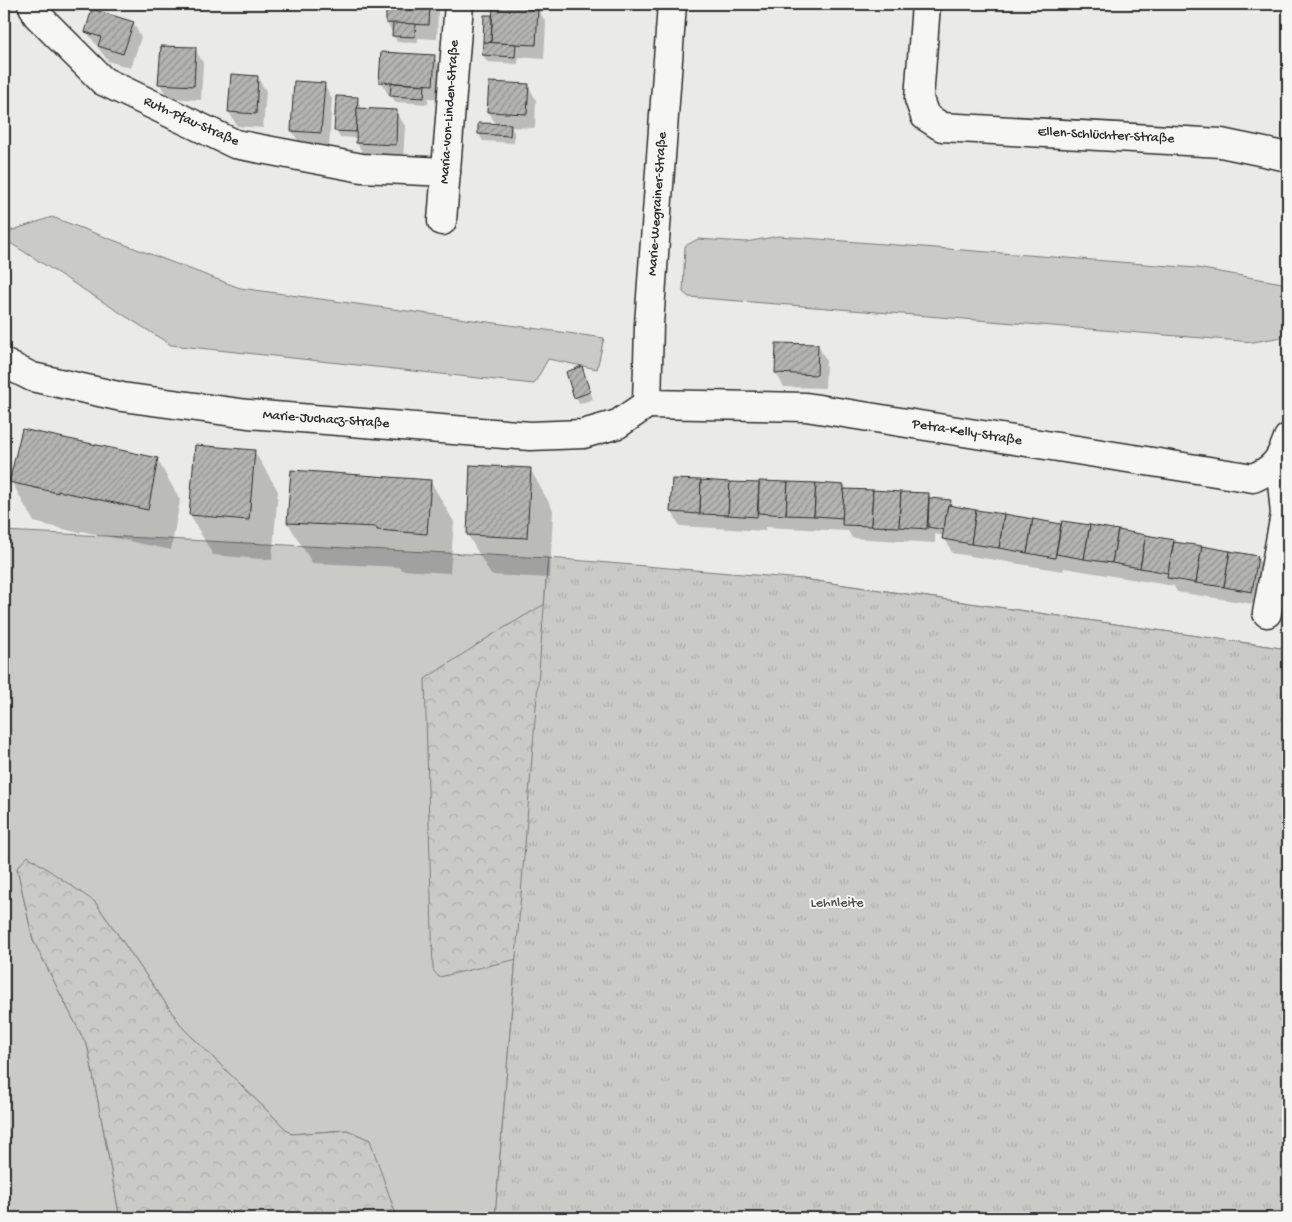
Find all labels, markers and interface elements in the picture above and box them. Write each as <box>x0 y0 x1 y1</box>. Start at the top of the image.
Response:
street label: Maria-von-Linden-Straße <box>436 39 464 184</box>
street label: Ruth-Pfau-Straße <box>141 93 242 151</box>
street label: Ellen-Schlüchter-Straße <box>1037 124 1176 148</box>
street label: Marie-Wegrainer-Straße <box>645 131 672 276</box>
street label: Marie-Juchacz-Straße <box>262 407 391 433</box>
street label: Petra-Kelly-Straße <box>910 416 1024 450</box>
park label: Lehnleite <box>811 895 864 912</box>

